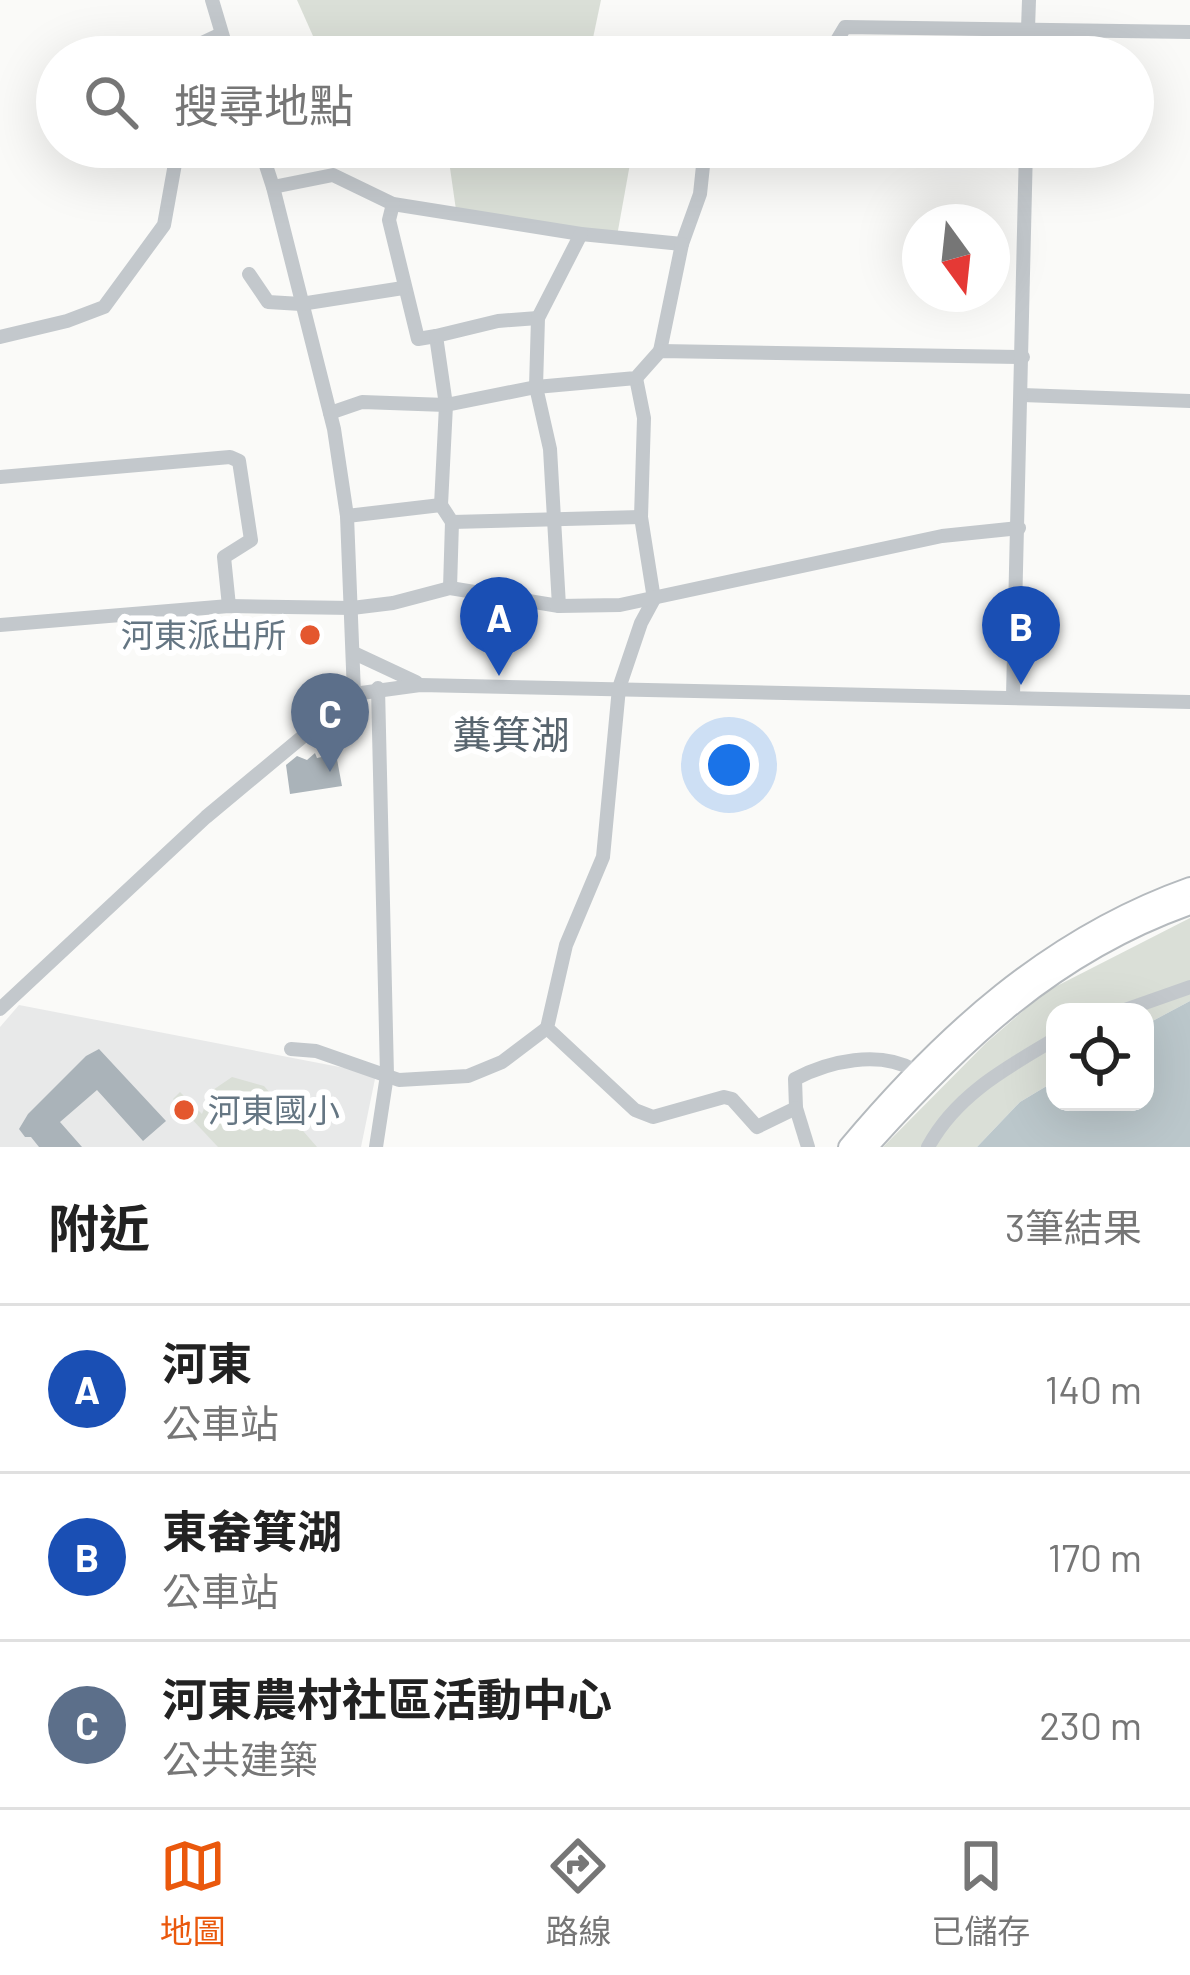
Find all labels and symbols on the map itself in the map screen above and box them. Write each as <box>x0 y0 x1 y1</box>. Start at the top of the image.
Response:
north arrow <box>902 204 1010 312</box>
pin: A <box>460 577 538 676</box>
pin: B <box>982 586 1060 685</box>
place label: 河東派出所 <box>121 614 286 654</box>
marker: 河東派出所 <box>297 622 323 648</box>
pin: C <box>291 673 369 772</box>
district label: 糞箕湖 <box>452 710 570 757</box>
your location <box>699 735 759 795</box>
place label: 河東國小 <box>208 1089 340 1129</box>
marker: 河東國小 <box>171 1097 197 1123</box>

